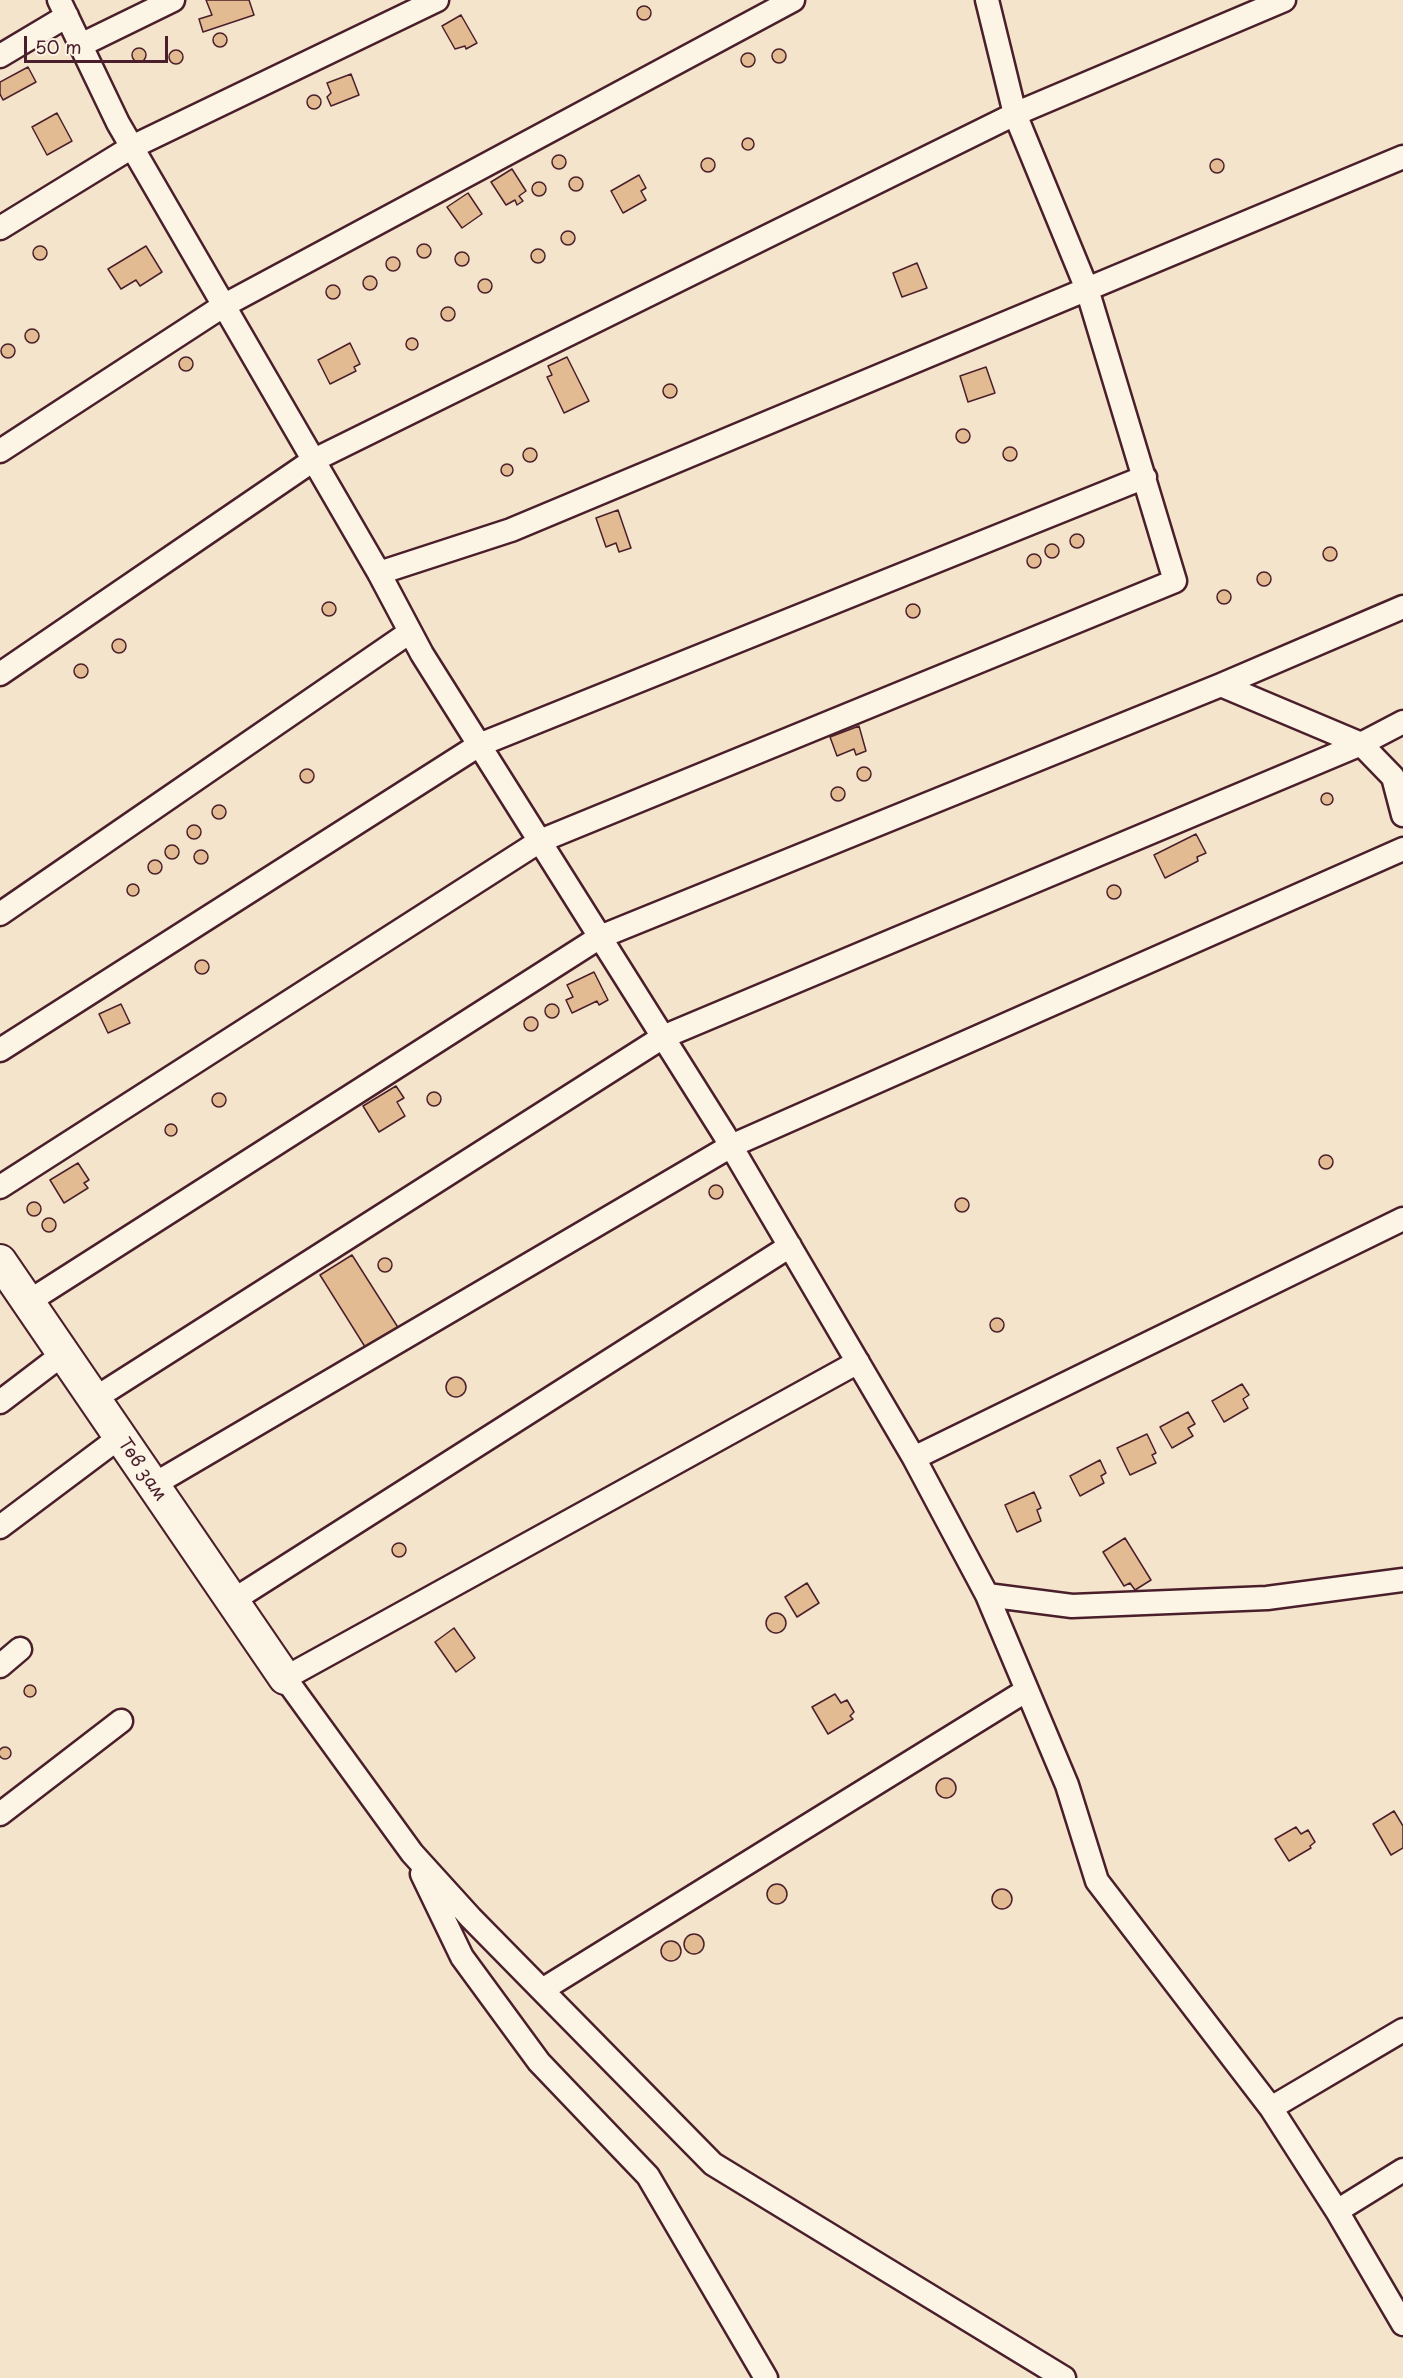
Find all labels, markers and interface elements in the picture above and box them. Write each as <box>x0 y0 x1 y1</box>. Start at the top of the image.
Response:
scale bar <box>27 24 171 62</box>
text: 50 m <box>35 33 82 60</box>
street label: Төв зам <box>113 1434 171 1506</box>

